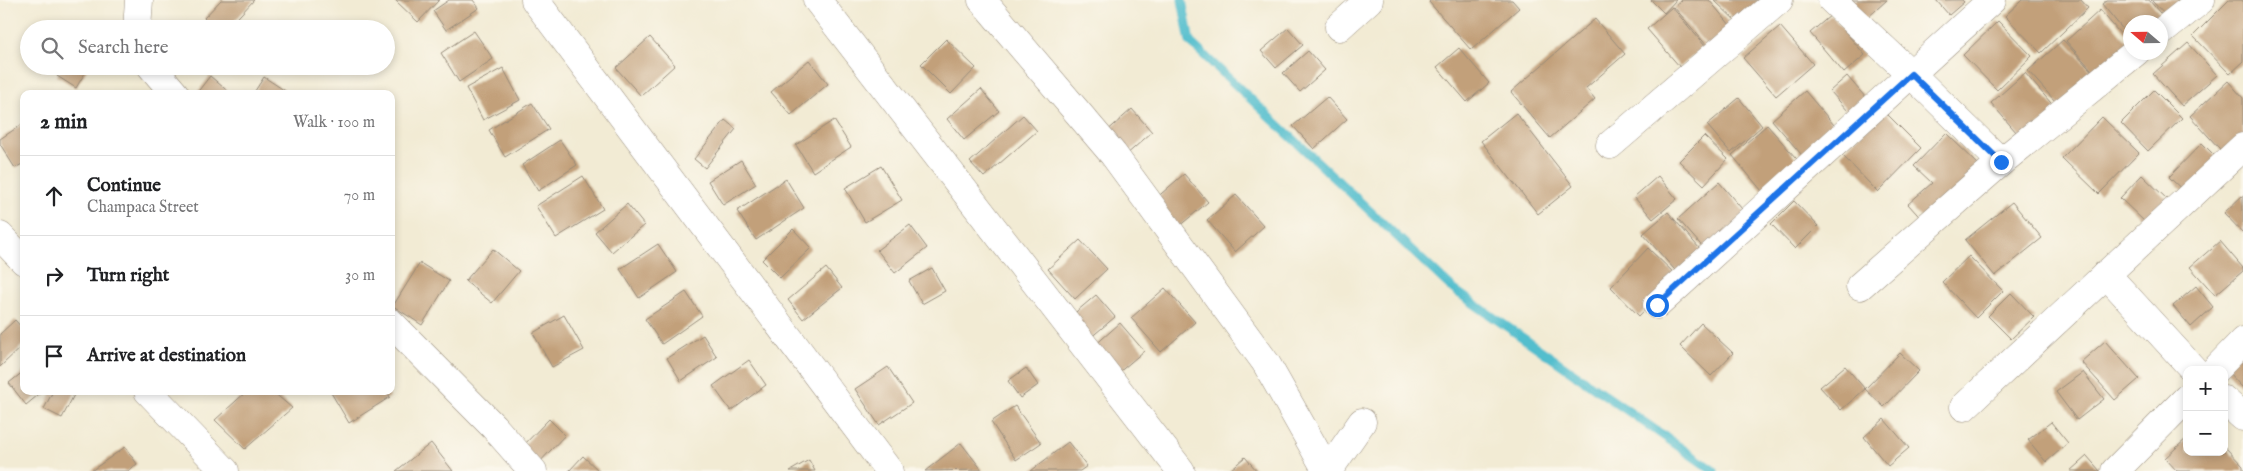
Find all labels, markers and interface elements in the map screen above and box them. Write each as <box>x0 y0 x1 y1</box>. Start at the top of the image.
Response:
north arrow <box>2123 15 2168 60</box>
search box <box>20 20 395 75</box>
icon: search <box>38 34 66 62</box>
text: Search here <box>78 36 169 60</box>
text: 2 min <box>40 109 87 136</box>
text: Walk · 100 m <box>293 113 375 133</box>
route end <box>1990 151 2013 174</box>
text: Continue <box>87 174 161 198</box>
icon: ahead <box>40 182 68 210</box>
text: 70 m <box>344 186 375 206</box>
text: Champaca Street <box>87 198 199 218</box>
icon: right <box>40 262 68 290</box>
text: Turn right <box>87 264 169 288</box>
text: 30 m <box>345 266 375 286</box>
route start <box>1646 294 1669 317</box>
icon: arrive <box>40 342 68 370</box>
text: Arrive at destination <box>87 344 246 368</box>
map controls <box>2183 366 2228 456</box>
button: + <box>2183 366 2228 411</box>
button: − <box>2183 411 2228 456</box>

